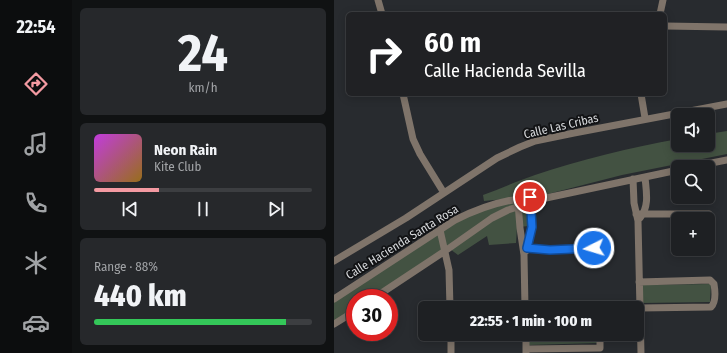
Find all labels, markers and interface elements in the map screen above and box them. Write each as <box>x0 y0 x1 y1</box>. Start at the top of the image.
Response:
text: 22:54 <box>16 16 56 38</box>
text: 24 <box>178 22 228 85</box>
text: 60 m <box>424 26 481 59</box>
icon: right <box>358 28 410 80</box>
text: Calle Hacienda Sevilla <box>424 60 586 82</box>
icon: directions <box>22 70 50 98</box>
text: km/h <box>189 80 218 95</box>
map controls <box>671 108 715 256</box>
button: sound <box>671 108 715 152</box>
street label: Calle Las Cribas <box>522 111 600 141</box>
icon: music <box>22 130 50 158</box>
text: Neon Rain <box>154 141 217 159</box>
text: Kite Club <box>154 159 201 174</box>
button: search <box>671 160 715 204</box>
pin <box>513 180 547 214</box>
icon: arrive <box>519 186 541 208</box>
icon: phone <box>22 189 50 217</box>
icon: previous <box>119 198 141 220</box>
icon: pause <box>192 198 214 220</box>
icon: next <box>265 198 287 220</box>
street label: Calle Hacienda Santa Rosa <box>343 202 461 282</box>
button: + <box>671 212 715 256</box>
position arrow <box>573 227 615 269</box>
icon: climate <box>22 249 50 277</box>
text: Range · 88% <box>94 259 158 274</box>
text: 440 km <box>94 278 187 314</box>
speed limit sign: 30 <box>346 289 398 341</box>
icon: car <box>22 309 50 337</box>
text: 22:55 · 1 min · 100 m <box>470 312 592 330</box>

